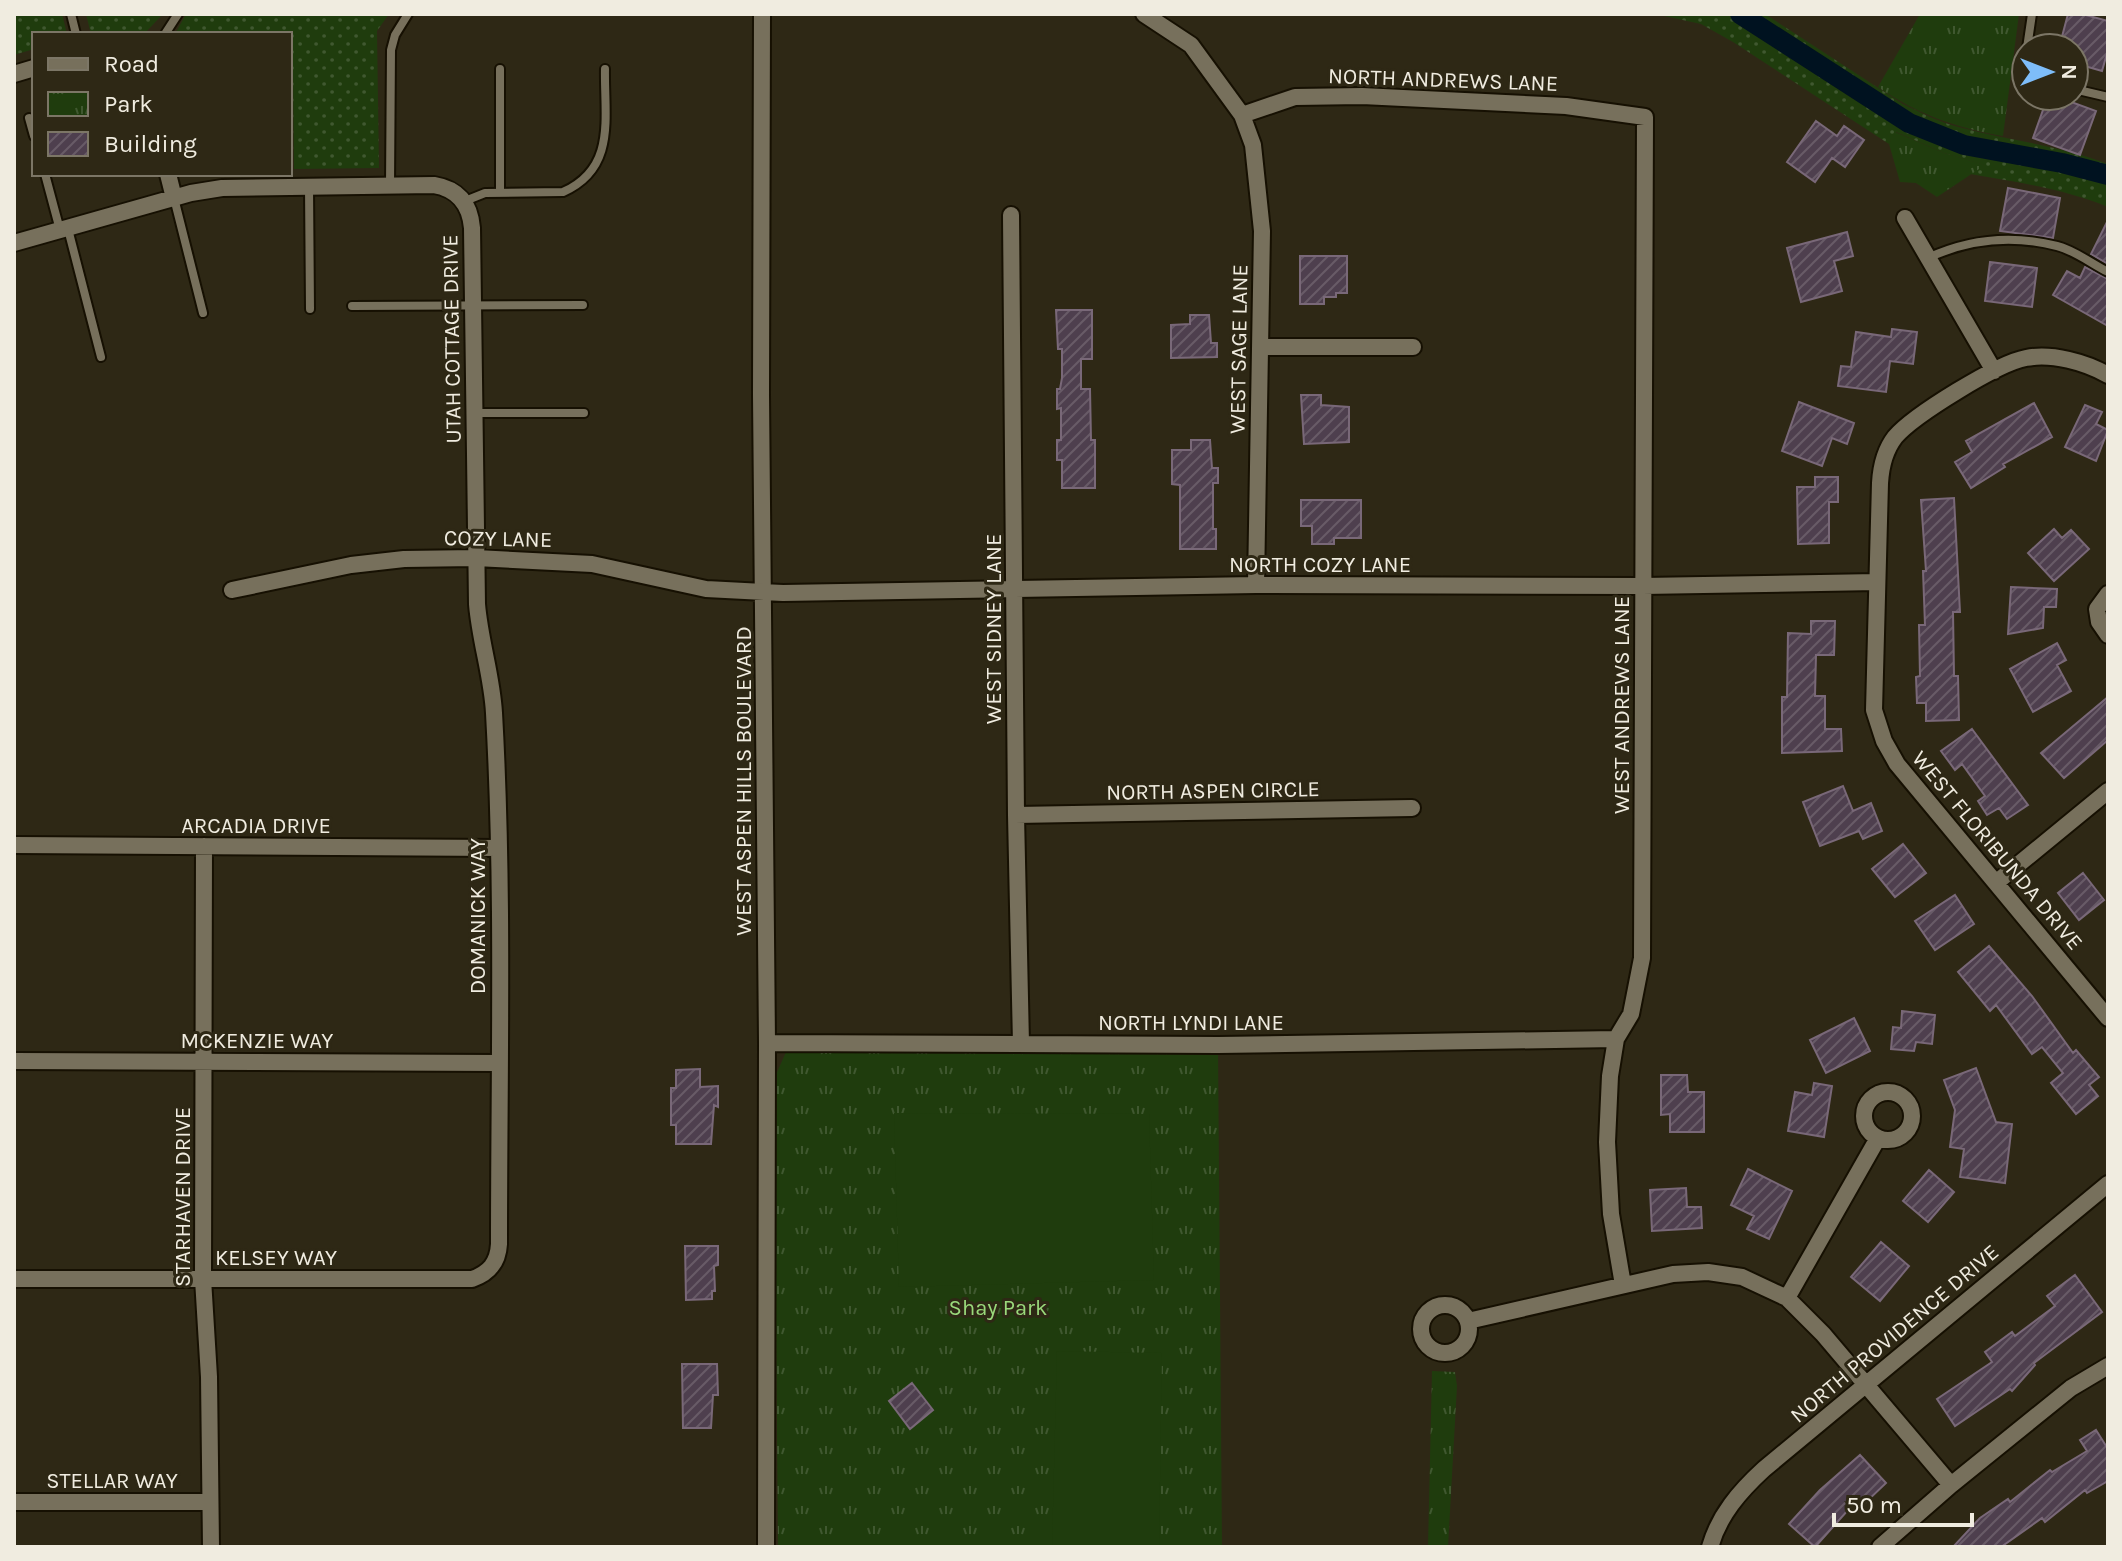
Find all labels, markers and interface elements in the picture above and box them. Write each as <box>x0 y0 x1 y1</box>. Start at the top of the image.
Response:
legend <box>32 32 292 176</box>
north arrow <box>2010 32 2090 112</box>
text: Road <box>104 50 159 78</box>
street label: NORTH ANDREWS LANE <box>1327 63 1558 97</box>
text: N <box>2056 64 2082 80</box>
text: Park <box>104 90 153 118</box>
text: Building <box>104 130 197 158</box>
street label: UTAH COTTAGE DRIVE <box>437 234 467 444</box>
street label: WEST SAGE LANE <box>1225 264 1253 434</box>
street label: COZY LANE <box>444 525 552 553</box>
street label: WEST SIDNEY LANE <box>981 534 1007 724</box>
street label: NORTH COZY LANE <box>1229 552 1411 578</box>
street label: WEST ANDREWS LANE <box>1609 596 1635 814</box>
street label: WEST ASPEN HILLS BOULEVARD <box>731 626 757 936</box>
street label: WEST FLORIBUNDA DRIVE <box>1906 746 2088 955</box>
street label: NORTH ASPEN CIRCLE <box>1106 776 1320 806</box>
street label: ARCADIA DRIVE <box>181 813 331 839</box>
street label: DOMANICK WAY <box>465 838 491 994</box>
street label: NORTH LYNDI LANE <box>1098 1010 1284 1036</box>
street label: MCKENZIE WAY <box>181 1028 333 1054</box>
street label: STARHAVEN DRIVE <box>170 1107 196 1287</box>
street label: NORTH PROVIDENCE DRIVE <box>1785 1239 2004 1429</box>
street label: KELSEY WAY <box>215 1245 337 1271</box>
park label: Shay Park <box>949 1295 1047 1321</box>
street label: STELLAR WAY <box>46 1468 178 1494</box>
scale bar <box>1834 1477 1972 1527</box>
text: 50 m <box>1846 1491 1902 1519</box>

